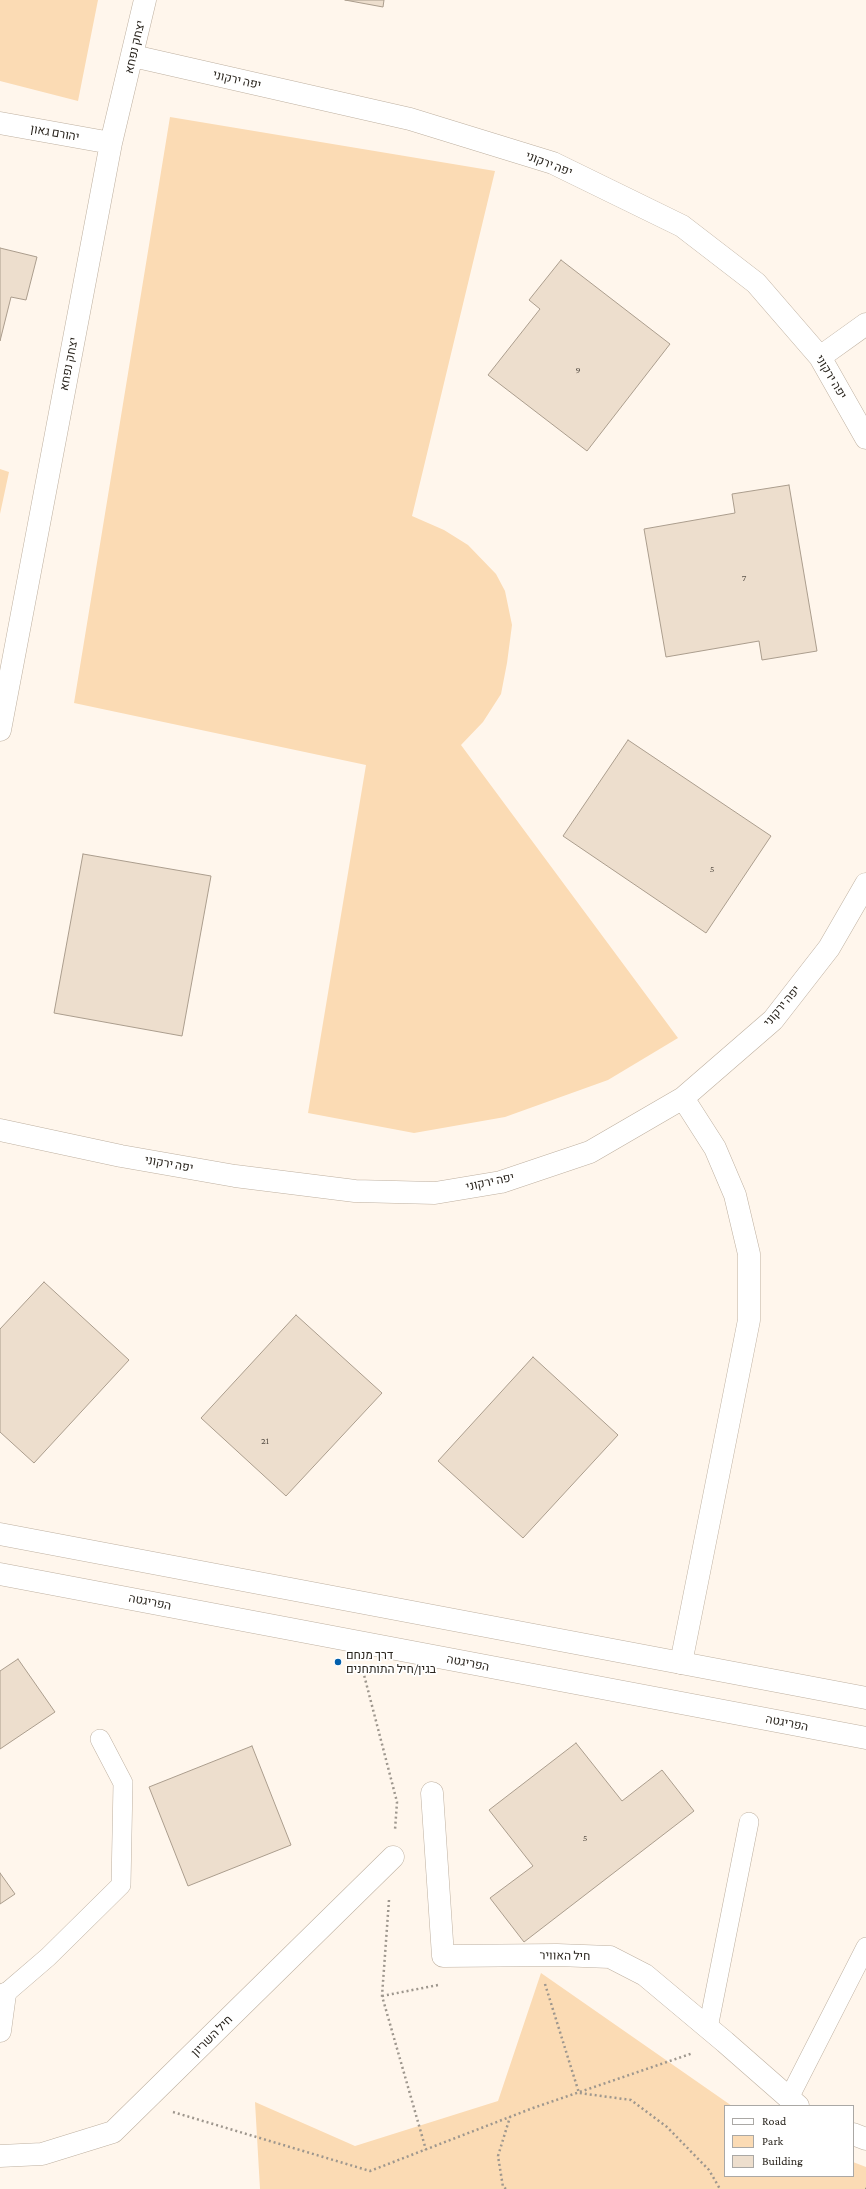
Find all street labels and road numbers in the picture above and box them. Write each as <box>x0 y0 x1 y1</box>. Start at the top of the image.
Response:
street label: יצחק נפחא <box>122 19 148 75</box>
street label: יפה ירקוני <box>212 67 262 93</box>
street label: יהורם גאון <box>29 122 81 144</box>
street label: יפה ירקוני <box>524 149 574 179</box>
street label: יצחק נפחא <box>57 336 81 392</box>
street label: יפה ירקוני <box>812 352 850 402</box>
street label: יפה ירקוני <box>761 983 803 1029</box>
street label: יפה ירקוני <box>144 1153 194 1175</box>
street label: יפה ירקוני <box>465 1170 515 1194</box>
street label: הפריגטה <box>127 1591 173 1613</box>
street label: הפריגטה <box>445 1652 491 1674</box>
street label: הפריגטה <box>764 1712 810 1734</box>
street label: חיל האוויר <box>540 1948 590 1964</box>
street label: חיל השריון <box>188 2012 236 2060</box>

